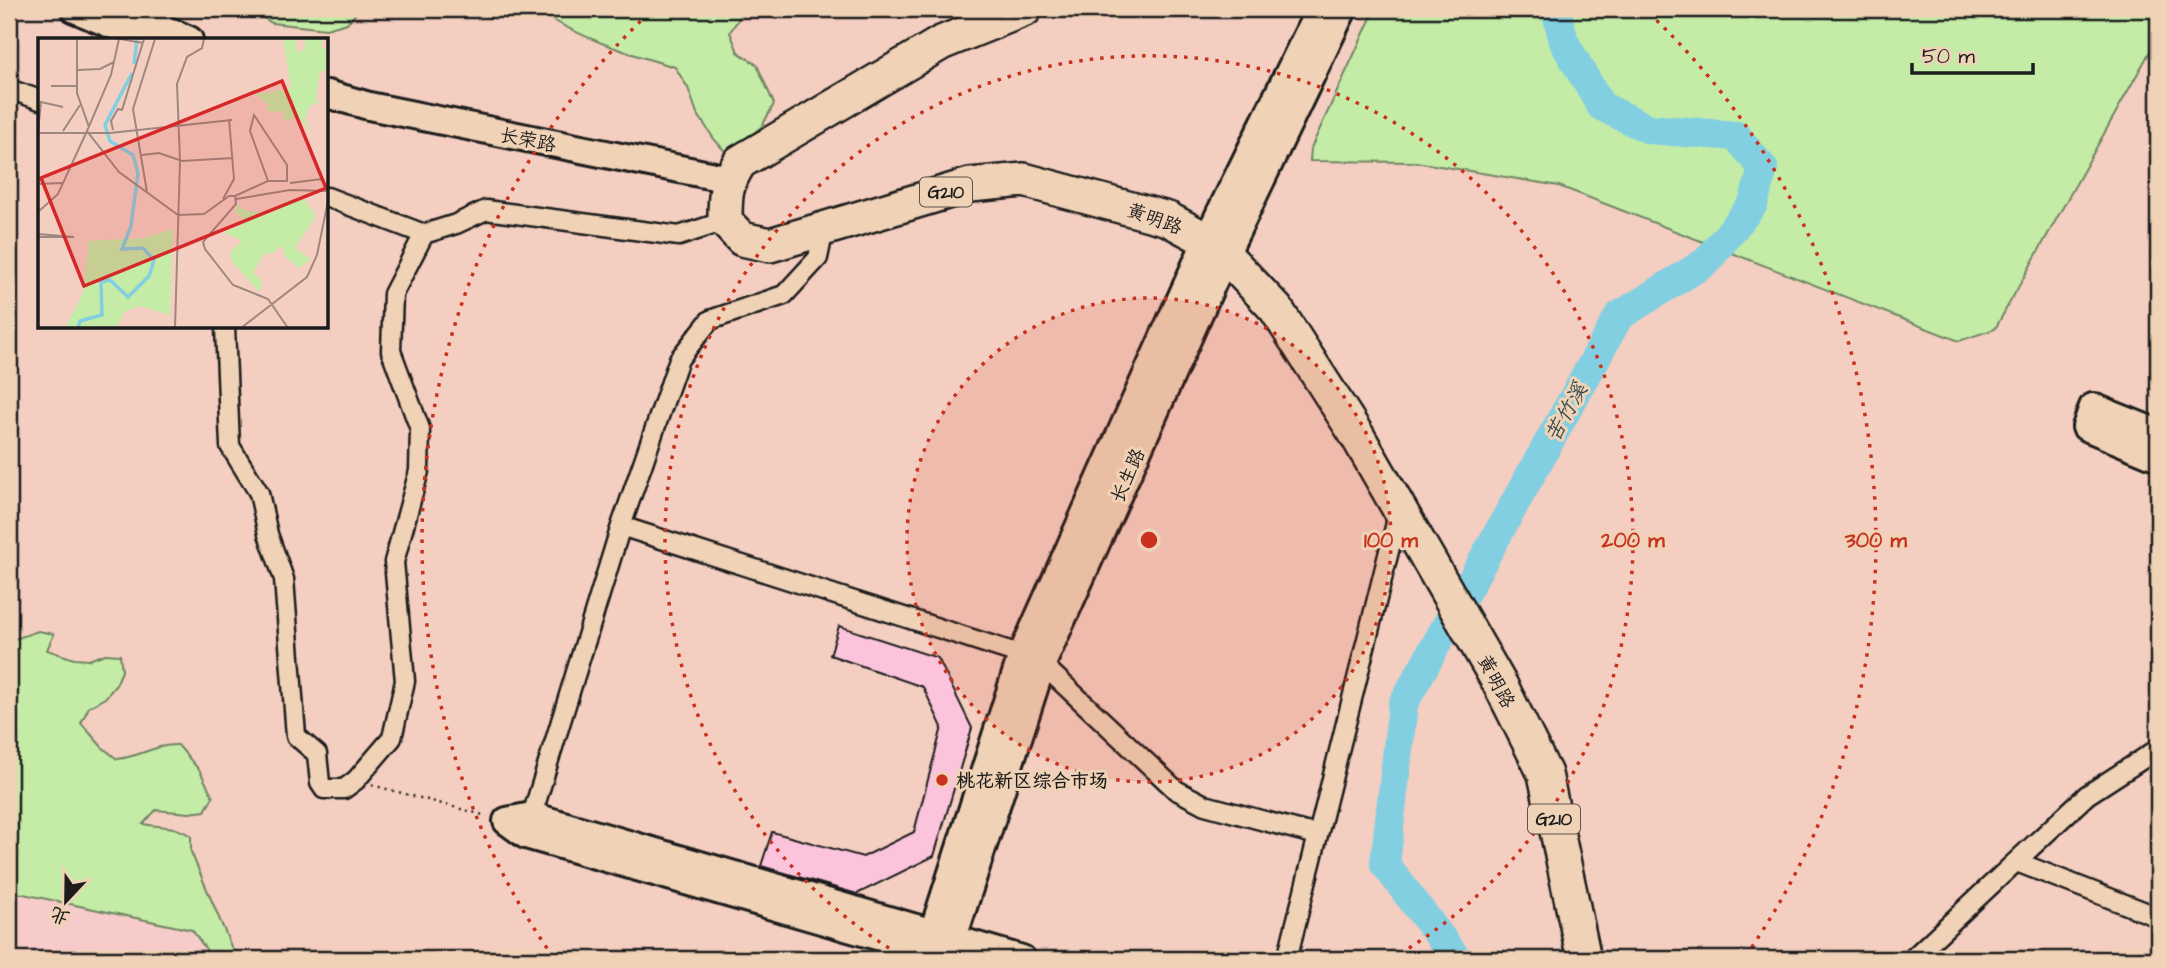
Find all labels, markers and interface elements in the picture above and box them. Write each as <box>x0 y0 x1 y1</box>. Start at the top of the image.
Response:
scale bar <box>1912 32 2032 76</box>
inset map <box>38 38 329 329</box>
text: 50 m <box>1922 42 1976 71</box>
street label: 长荣路 <box>497 122 558 159</box>
road number: G210 <box>920 177 972 206</box>
street label: 黄明路 <box>1123 197 1186 242</box>
water label: 苦竹溪 <box>1538 377 1595 447</box>
street label: 长生路 <box>1104 444 1152 507</box>
text: 100 m <box>1364 526 1419 555</box>
text: 200 m <box>1600 526 1665 555</box>
text: 300 m <box>1844 526 1908 555</box>
centre of rings <box>1137 528 1161 552</box>
street label: 黄明路 <box>1470 650 1521 713</box>
place label: 桃花新区综合市场 <box>956 768 1108 795</box>
marker: 桃花新区综合市场 <box>934 772 950 788</box>
road number: G210 <box>1528 804 1580 834</box>
north arrow <box>32 866 102 936</box>
text: 北 <box>46 899 74 931</box>

